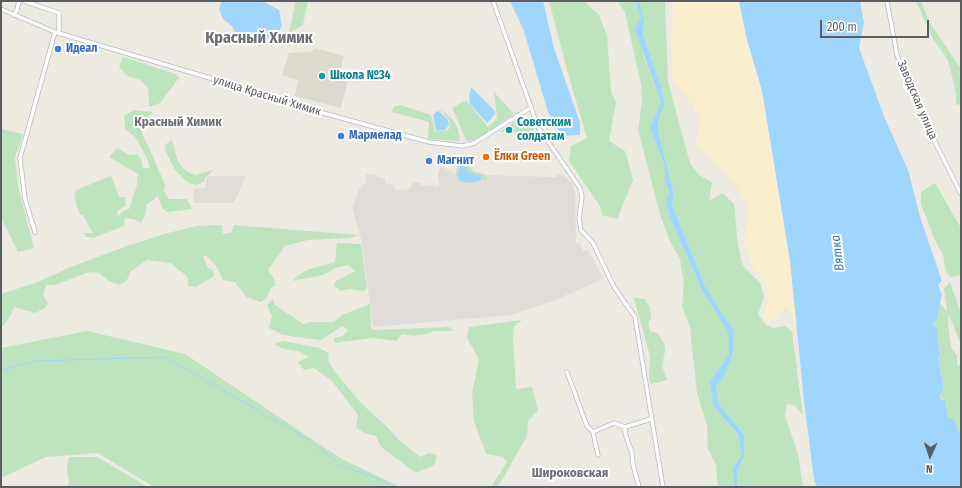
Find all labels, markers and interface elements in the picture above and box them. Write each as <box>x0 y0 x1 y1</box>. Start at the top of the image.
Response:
scale bar <box>822 12 931 38</box>
text: 200 m <box>827 20 857 34</box>
district label: Красный Химик <box>205 29 313 49</box>
place label: Идеал <box>66 42 97 56</box>
marker: Идеал <box>53 44 63 54</box>
street label: Заводская улица <box>894 58 940 142</box>
place label: Школа №34 <box>330 69 391 83</box>
marker: Школа №34 <box>317 71 327 81</box>
street label: улица Красный Химик <box>211 73 323 119</box>
district label: Красный Химик <box>134 114 222 130</box>
place label: Советским солдатам <box>517 116 571 144</box>
marker: Советским солдатам <box>504 125 514 135</box>
place label: Мармелад <box>349 129 402 143</box>
marker: Мармелад <box>336 131 346 141</box>
place label: Ёлки Green <box>494 150 550 164</box>
marker: Ёлки Green <box>481 152 491 162</box>
place label: Магнит <box>437 154 474 168</box>
marker: Магнит <box>424 156 434 166</box>
water label: Вятка <box>828 234 848 272</box>
north arrow <box>910 436 950 476</box>
text: N <box>926 462 933 475</box>
district label: Широковская <box>532 465 608 481</box>

